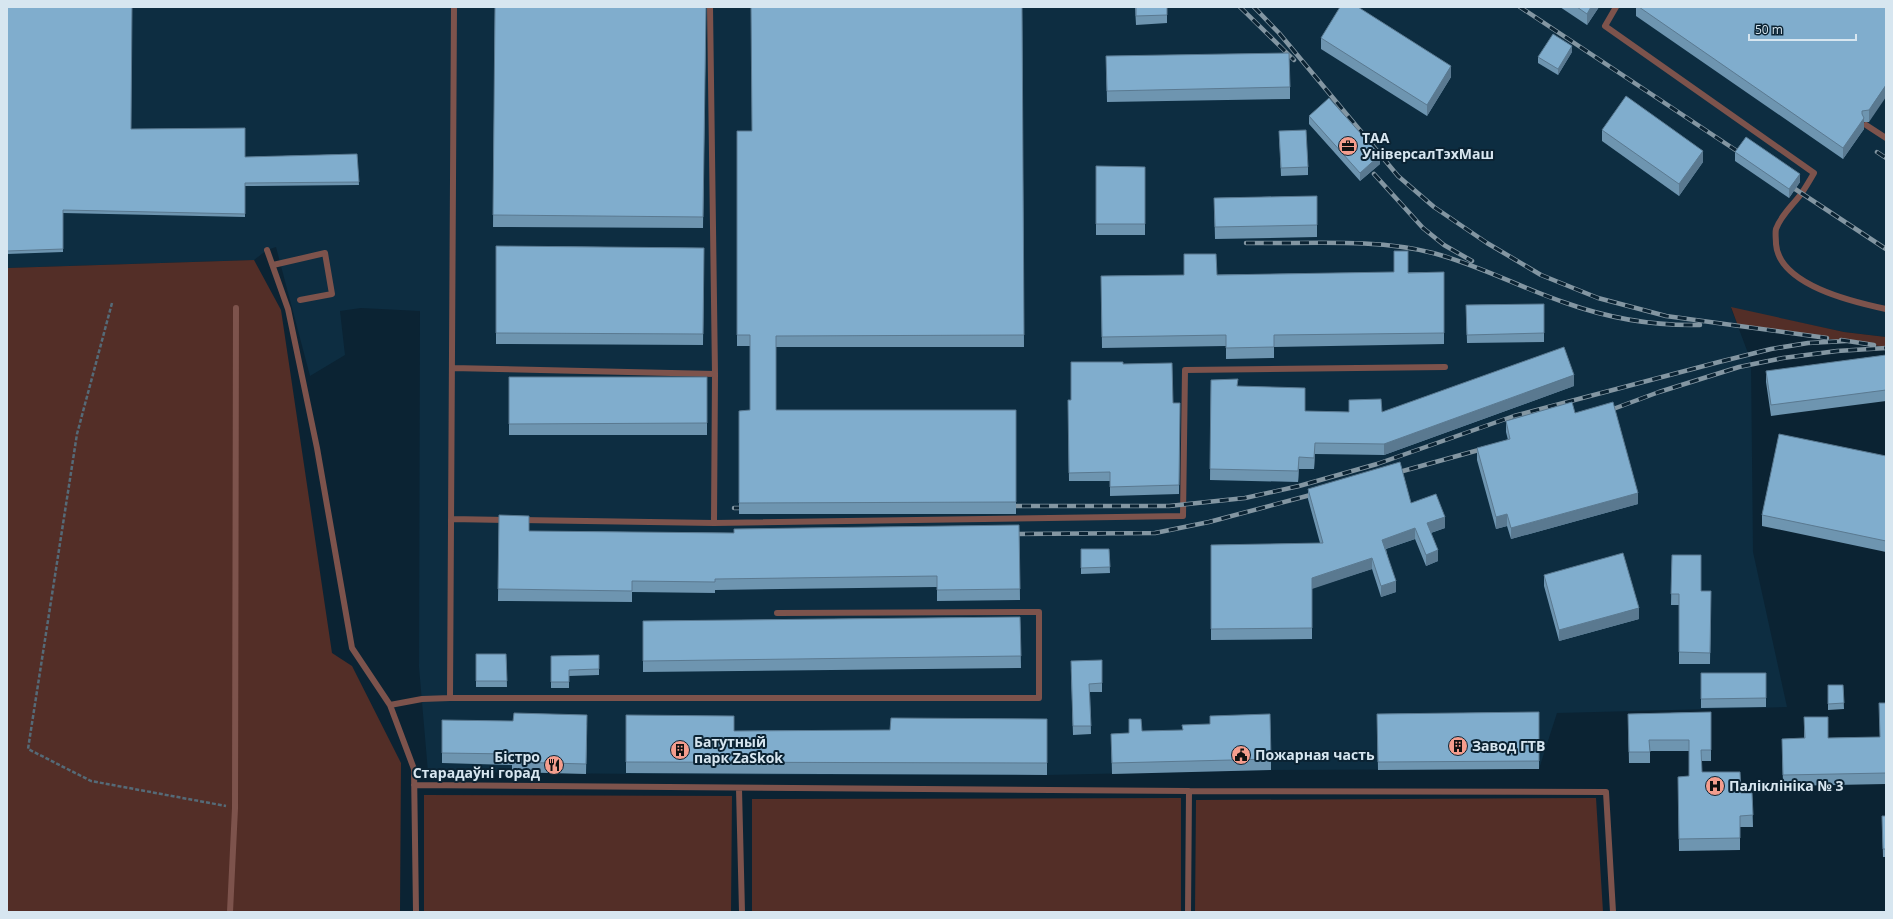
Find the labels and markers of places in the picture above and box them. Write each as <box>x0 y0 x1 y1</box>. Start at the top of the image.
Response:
place label: ТАА УніверсалТэхМаш <box>1362 128 1494 163</box>
office icon: ТАА УніверсалТэхМаш <box>1337 135 1359 157</box>
place label: Батутный парк ZaSkok <box>694 732 783 767</box>
building icon: Завод ГТВ <box>1447 735 1469 757</box>
place label: Завод ГТВ <box>1472 736 1545 755</box>
building icon: Батутный парк ZaSkok <box>669 739 691 761</box>
public building icon: Пожарная часть <box>1230 744 1252 766</box>
place label: Пожарная часть <box>1255 745 1375 764</box>
place label: Бістро Старадаўні горад <box>413 747 541 782</box>
restaurant icon: Бістро Старадаўні горад <box>543 754 565 776</box>
hospital icon: Паліклініка № 3 <box>1704 775 1726 797</box>
place label: Паліклініка № 3 <box>1729 776 1844 795</box>

